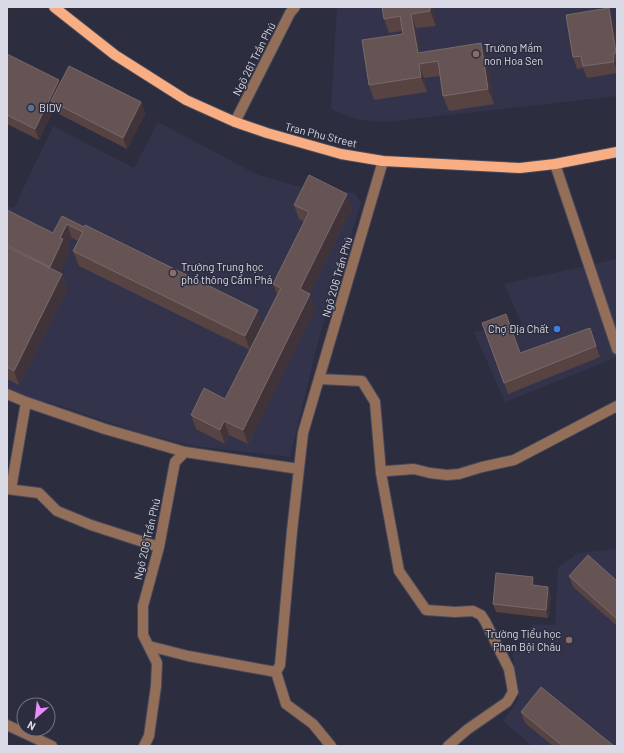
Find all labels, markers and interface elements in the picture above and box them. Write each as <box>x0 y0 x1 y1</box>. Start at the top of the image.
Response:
street label: Ngõ 261 Trần Phú <box>229 20 278 98</box>
place label: Trường Mầm non Hoa Sen <box>484 41 543 67</box>
marker: Trường Mầm non Hoa Sen <box>471 49 481 59</box>
place label: BIDV <box>39 101 62 114</box>
marker: BIDV <box>26 103 36 113</box>
street label: Tran Phu Street <box>284 119 359 150</box>
street label: Ngõ 206 Trần Phú <box>319 235 354 319</box>
place label: Trường Trung học phổ thông Cẩm Phả <box>181 260 272 286</box>
marker: Trường Trung học phổ thông Cẩm Phả <box>168 268 178 278</box>
place label: Chợ Địa Chất <box>488 322 549 335</box>
marker: Chợ Địa Chất <box>552 324 562 334</box>
street label: Ngõ 206 Trần Phú <box>131 497 162 581</box>
place label: Trường Tiểu học Phan Bội Châu <box>485 627 561 653</box>
marker: Trường Tiểu học Phan Bội Châu <box>564 635 574 645</box>
north arrow <box>16 697 56 737</box>
text: N <box>25 719 37 734</box>

